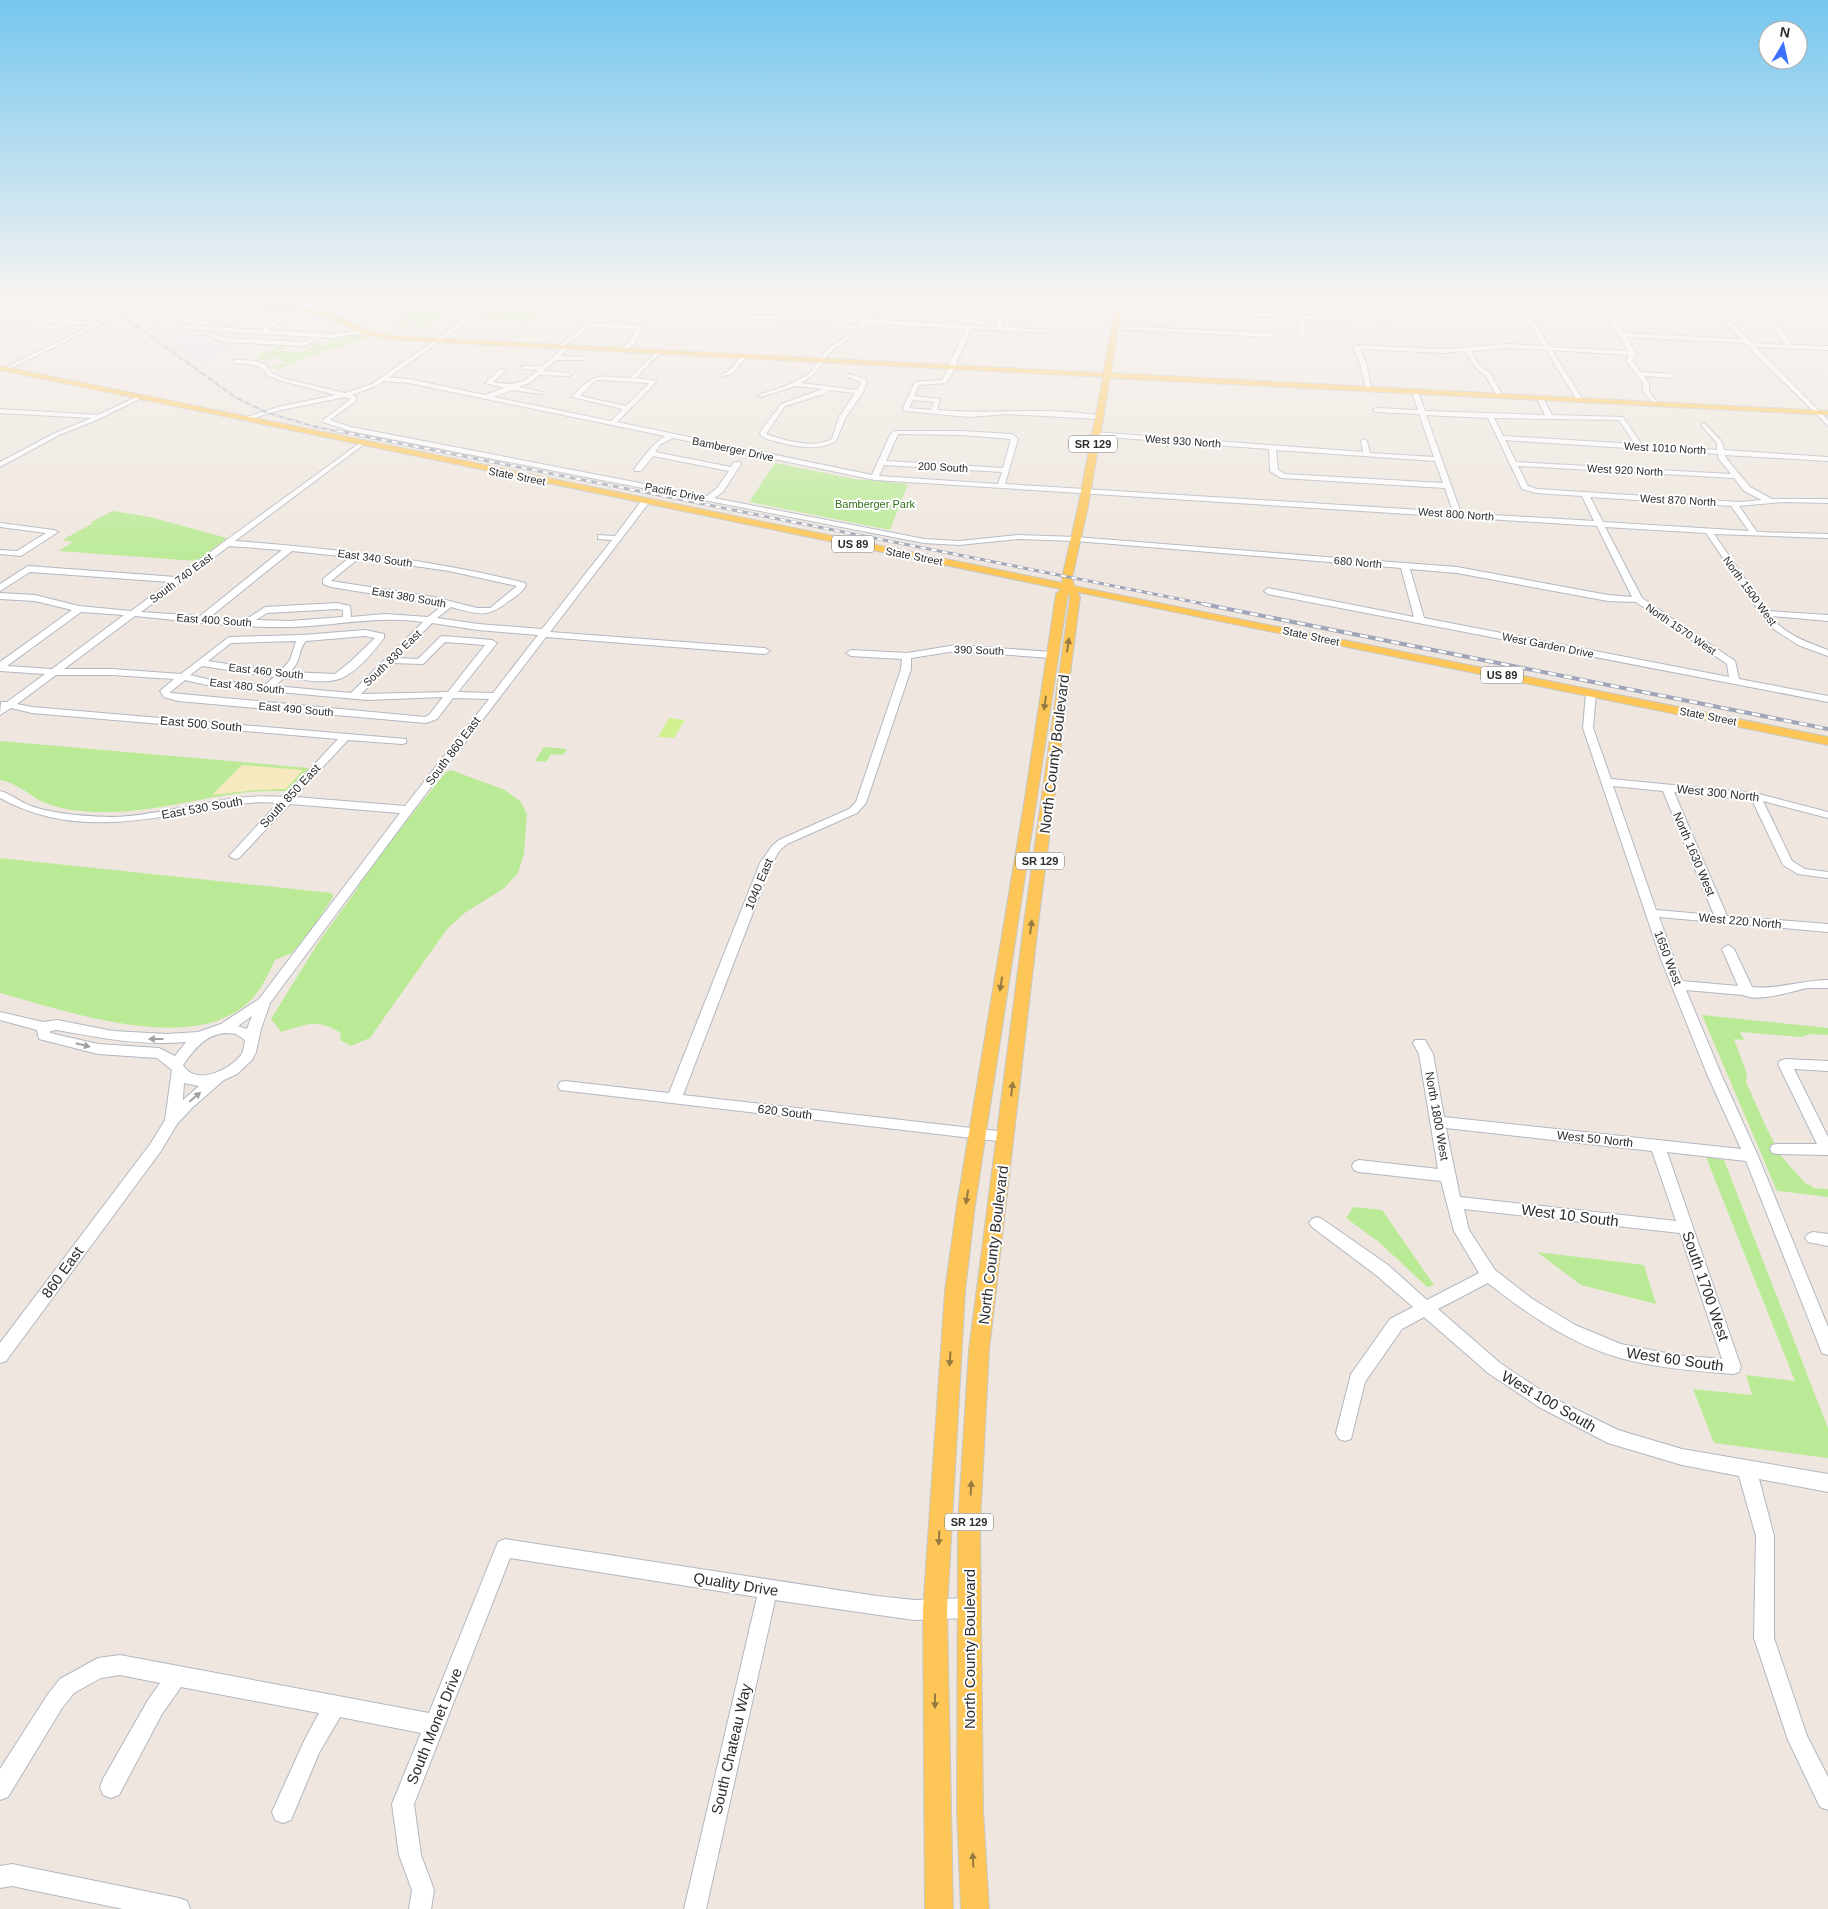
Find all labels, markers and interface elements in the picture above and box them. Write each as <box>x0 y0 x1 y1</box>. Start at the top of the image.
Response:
north arrow <box>1758 20 1808 70</box>
text: N <box>1779 23 1791 41</box>
street label: West 930 North <box>1145 432 1221 450</box>
street label: Bamberger Drive <box>691 434 775 464</box>
road number: SR 129 <box>1069 436 1117 452</box>
street label: West 1010 North <box>1624 440 1706 456</box>
street label: 200 South <box>918 460 968 474</box>
street label: West 920 North <box>1587 462 1663 478</box>
street label: State Street <box>487 465 547 487</box>
street label: Pacific Drive <box>644 480 706 504</box>
street label: West 870 North <box>1640 492 1716 508</box>
park label: Bamberger Park <box>835 498 916 510</box>
street label: West 800 North <box>1418 505 1494 523</box>
road number: US 89 <box>832 536 874 552</box>
street label: State Street <box>884 545 944 567</box>
street label: East 340 South <box>337 547 413 569</box>
street label: South 740 East <box>147 551 215 605</box>
street label: 680 North <box>1333 554 1383 570</box>
street label: North 1500 West <box>1721 554 1779 628</box>
street label: East 380 South <box>371 585 447 609</box>
street label: North 1570 West <box>1644 601 1718 657</box>
street label: East 400 South <box>176 611 252 629</box>
street label: State Street <box>1281 624 1341 648</box>
street label: South 830 East <box>361 628 423 688</box>
street label: West Garden Drive <box>1501 630 1595 660</box>
one-way arrow <box>1064 637 1072 653</box>
street label: 390 South <box>954 643 1004 657</box>
street label: East 460 South <box>228 661 304 681</box>
road number: US 89 <box>1481 666 1523 684</box>
street label: North County Boulevard <box>1036 674 1072 834</box>
street label: East 480 South <box>209 676 285 696</box>
one-way arrow <box>1040 695 1048 711</box>
street label: East 490 South <box>258 700 334 718</box>
street label: State Street <box>1678 705 1738 727</box>
street label: East 500 South <box>160 713 242 735</box>
street label: South 860 East <box>423 713 484 788</box>
street label: South 850 East <box>257 761 324 831</box>
street label: West 300 North <box>1676 782 1760 804</box>
street label: East 530 South <box>160 794 244 822</box>
street label: North 1630 West <box>1670 810 1718 899</box>
road number: SR 129 <box>1016 852 1064 869</box>
street label: 1040 East <box>742 856 776 912</box>
street label: West 220 North <box>1698 910 1782 932</box>
one-way arrow <box>1027 919 1035 935</box>
street label: 1650 West <box>1651 929 1685 988</box>
one-way arrow <box>997 977 1005 993</box>
one-way arrow <box>148 1035 164 1043</box>
one-way arrow <box>76 1041 91 1049</box>
street label: North 1800 West <box>1422 1071 1452 1162</box>
one-way arrow <box>1008 1080 1016 1096</box>
one-way arrow <box>188 1092 201 1103</box>
street label: 620 South <box>757 1102 813 1122</box>
street label: West 50 North <box>1556 1128 1634 1150</box>
street label: North County Boulevard <box>975 1165 1011 1325</box>
one-way arrow <box>962 1189 970 1205</box>
street label: West 10 South <box>1520 1201 1620 1229</box>
street label: South 1700 West <box>1679 1229 1733 1344</box>
street label: 860 East <box>38 1242 87 1301</box>
street label: West 60 South <box>1625 1344 1725 1374</box>
one-way arrow <box>946 1351 954 1367</box>
street label: West 100 South <box>1499 1367 1599 1435</box>
one-way arrow <box>967 1480 975 1496</box>
road number: SR 129 <box>945 1514 993 1530</box>
one-way arrow <box>934 1531 942 1547</box>
street label: Quality Drive <box>692 1569 780 1599</box>
street label: North County Boulevard <box>961 1569 978 1729</box>
street label: South Monet Drive <box>403 1665 465 1787</box>
street label: South Chateau Way <box>708 1681 754 1816</box>
one-way arrow <box>931 1693 939 1709</box>
one-way arrow <box>968 1852 976 1868</box>

